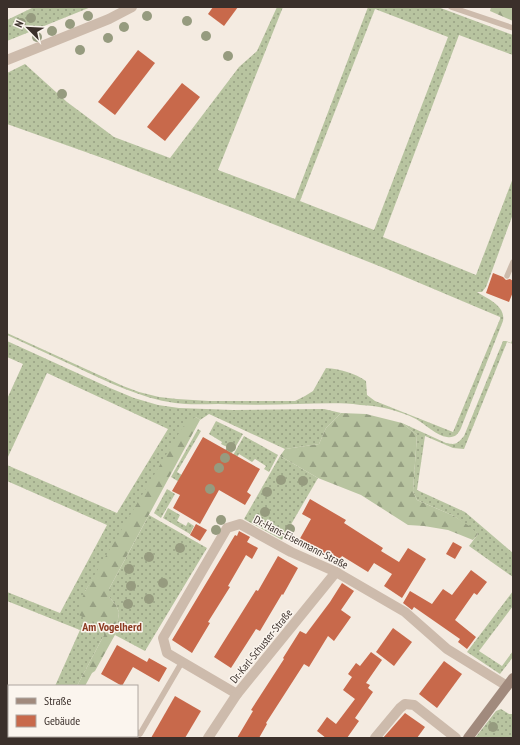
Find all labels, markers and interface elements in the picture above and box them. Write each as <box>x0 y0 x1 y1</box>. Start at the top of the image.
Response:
north arrow <box>8 8 48 48</box>
text: N <box>11 18 26 29</box>
street label: Dr.-Hans-Eisenmann-Straße <box>251 512 351 572</box>
street label: Dr.-Karl-Schuster-Straße <box>227 606 295 686</box>
district label: Am Vogelherd <box>81 619 142 634</box>
legend <box>8 685 138 737</box>
text: Straße <box>44 693 71 708</box>
text: Gebäude <box>44 713 80 728</box>

